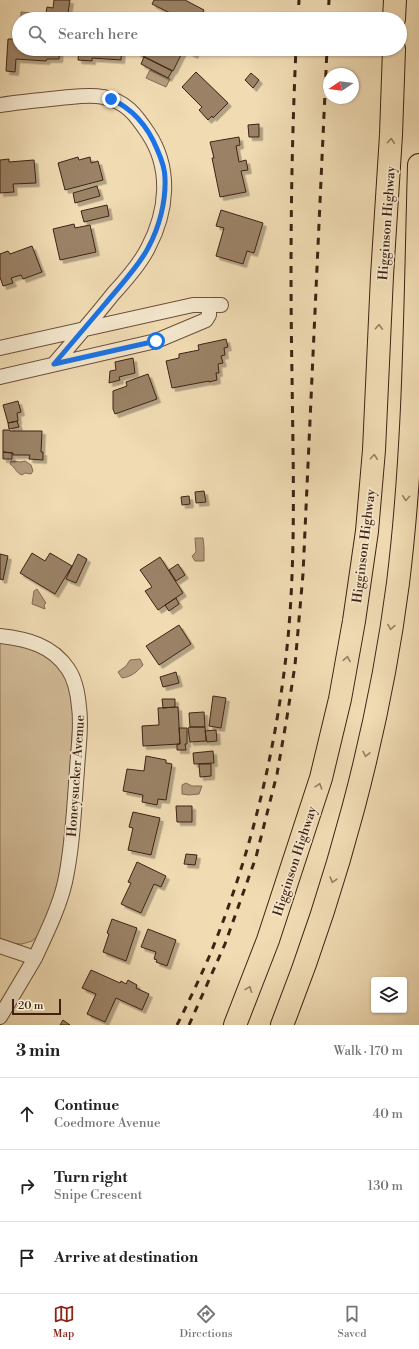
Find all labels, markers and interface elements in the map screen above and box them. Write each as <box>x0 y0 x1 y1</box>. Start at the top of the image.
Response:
search box <box>12 12 407 56</box>
icon: search <box>26 23 48 45</box>
text: Search here <box>58 25 138 44</box>
north arrow <box>323 68 359 104</box>
route end <box>102 90 120 108</box>
one-way arrow <box>386 138 395 145</box>
street label: Higginson Highway <box>375 165 399 281</box>
one-way arrow <box>375 324 384 330</box>
route start <box>147 332 165 350</box>
one-way arrow <box>369 454 378 460</box>
street label: Higginson Highway <box>349 488 379 604</box>
one-way arrow <box>402 495 411 501</box>
one-way arrow <box>387 624 396 630</box>
one-way arrow <box>342 656 351 663</box>
street label: Honeysucker Avenue <box>64 714 88 838</box>
one-way arrow <box>363 751 371 758</box>
one-way arrow <box>314 783 322 790</box>
street label: Higginson Highway <box>270 804 320 918</box>
one-way arrow <box>329 876 338 883</box>
map controls <box>371 977 407 1013</box>
button: layers <box>371 977 407 1013</box>
one-way arrow <box>245 985 253 992</box>
scale bar <box>12 997 61 1016</box>
text: 20 m <box>18 999 43 1013</box>
text: 3 min <box>16 1040 60 1062</box>
text: Walk · 170 m <box>333 1043 403 1059</box>
text: Continue <box>54 1096 119 1115</box>
icon: ahead <box>16 1103 38 1125</box>
text: 40 m <box>373 1106 403 1122</box>
text: Coedmore Avenue <box>54 1115 160 1131</box>
text: Turn right <box>54 1168 128 1187</box>
icon: right <box>16 1175 38 1197</box>
text: 130 m <box>368 1178 403 1194</box>
text: Snipe Crescent <box>54 1187 142 1203</box>
icon: arrive <box>16 1247 38 1269</box>
text: Arrive at destination <box>54 1248 198 1267</box>
tab: Map <box>53 1303 75 1341</box>
tab: Directions <box>180 1303 233 1341</box>
tab: Saved <box>338 1303 366 1341</box>

